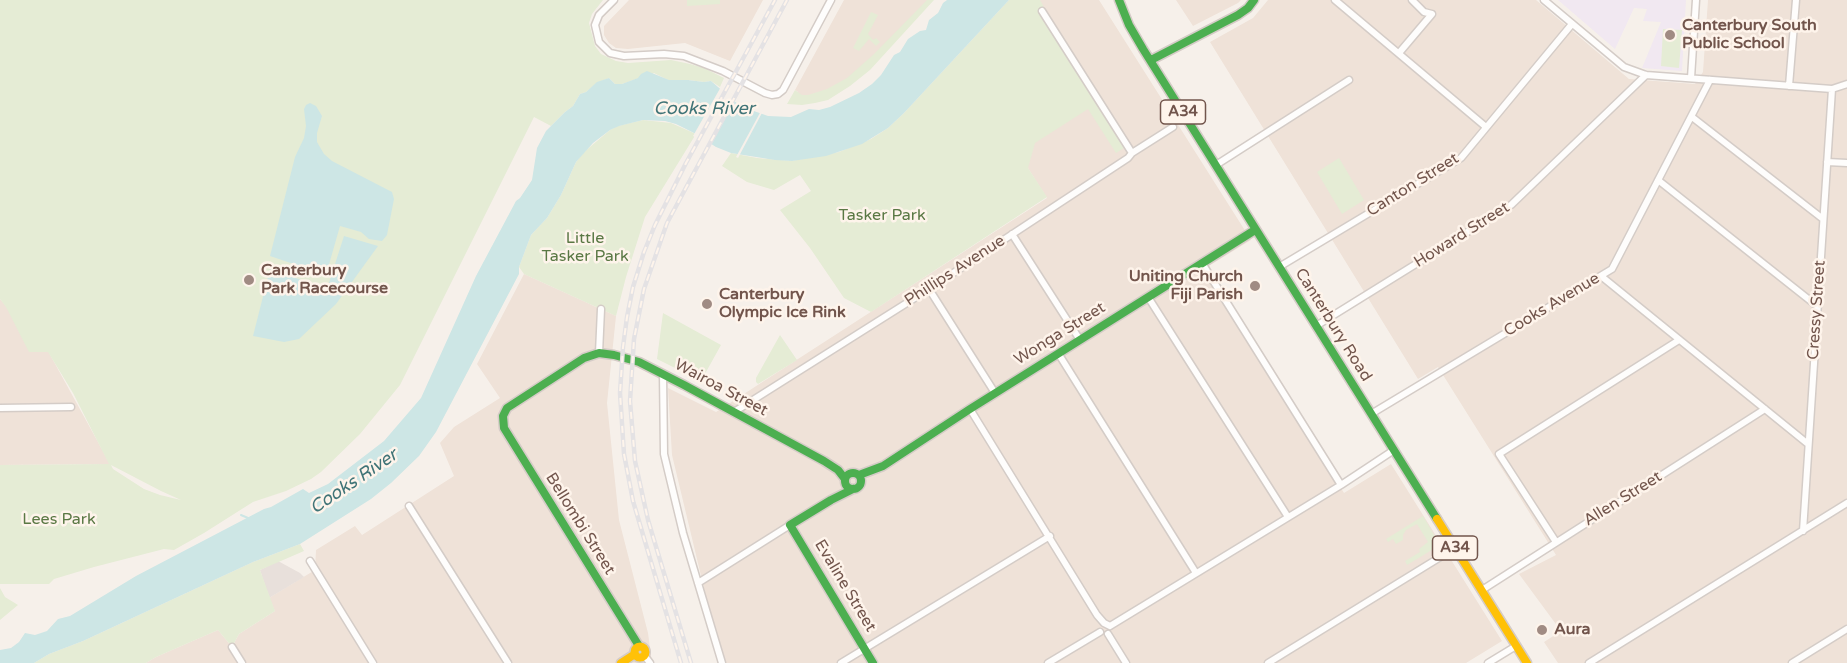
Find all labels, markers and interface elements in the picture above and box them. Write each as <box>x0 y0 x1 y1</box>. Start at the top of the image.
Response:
place label: Canterbury South Public School <box>1682 16 1817 54</box>
marker: Canterbury South Public School <box>1663 28 1677 42</box>
water label: Cooks River <box>654 98 754 120</box>
road number: A34 <box>1160 100 1206 124</box>
street label: Canton Street <box>1363 149 1463 221</box>
street label: Howard Street <box>1411 198 1513 272</box>
park label: Tasker Park <box>838 206 926 226</box>
park label: Little Tasker Park <box>541 229 629 267</box>
street label: Phillips Avenue <box>901 231 1009 311</box>
street label: Cressy Street <box>1804 260 1830 360</box>
place label: Canterbury Park Racecourse <box>261 261 388 299</box>
street label: Canterbury Road <box>1290 265 1376 385</box>
place label: Uniting Church Fiji Parish <box>1129 267 1243 305</box>
street label: Cooks Avenue <box>1501 269 1603 341</box>
marker: Canterbury Park Racecourse <box>242 273 256 287</box>
marker: Uniting Church Fiji Parish <box>1248 279 1262 293</box>
place label: Canterbury Olympic Ice Rink <box>719 285 846 323</box>
marker: Canterbury Olympic Ice Rink <box>700 297 714 311</box>
street label: Wonga Street <box>1011 298 1109 370</box>
street label: Wairoa Street <box>671 355 771 421</box>
water label: Cooks River <box>306 445 402 519</box>
street label: Allen Street <box>1580 467 1666 531</box>
street label: Bellombi Street <box>541 470 619 578</box>
park label: Lees Park <box>22 510 96 530</box>
street label: Evaline Street <box>810 536 880 636</box>
road number: A34 <box>1432 536 1478 560</box>
place label: Aura <box>1554 620 1591 640</box>
marker: Aura <box>1535 623 1549 637</box>

